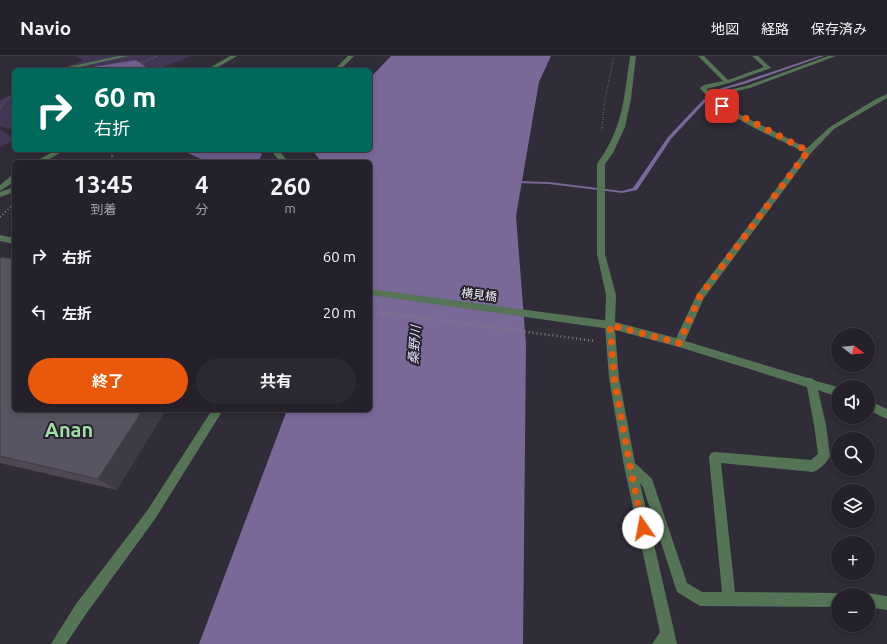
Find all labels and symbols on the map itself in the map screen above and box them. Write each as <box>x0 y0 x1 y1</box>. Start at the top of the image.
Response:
pin <box>705 89 739 123</box>
street label: 横見橋 <box>460 286 498 303</box>
water label: 桑野川 <box>406 323 422 365</box>
north arrow <box>831 328 875 372</box>
district label: Anan <box>45 418 93 441</box>
position arrow <box>622 507 664 549</box>

